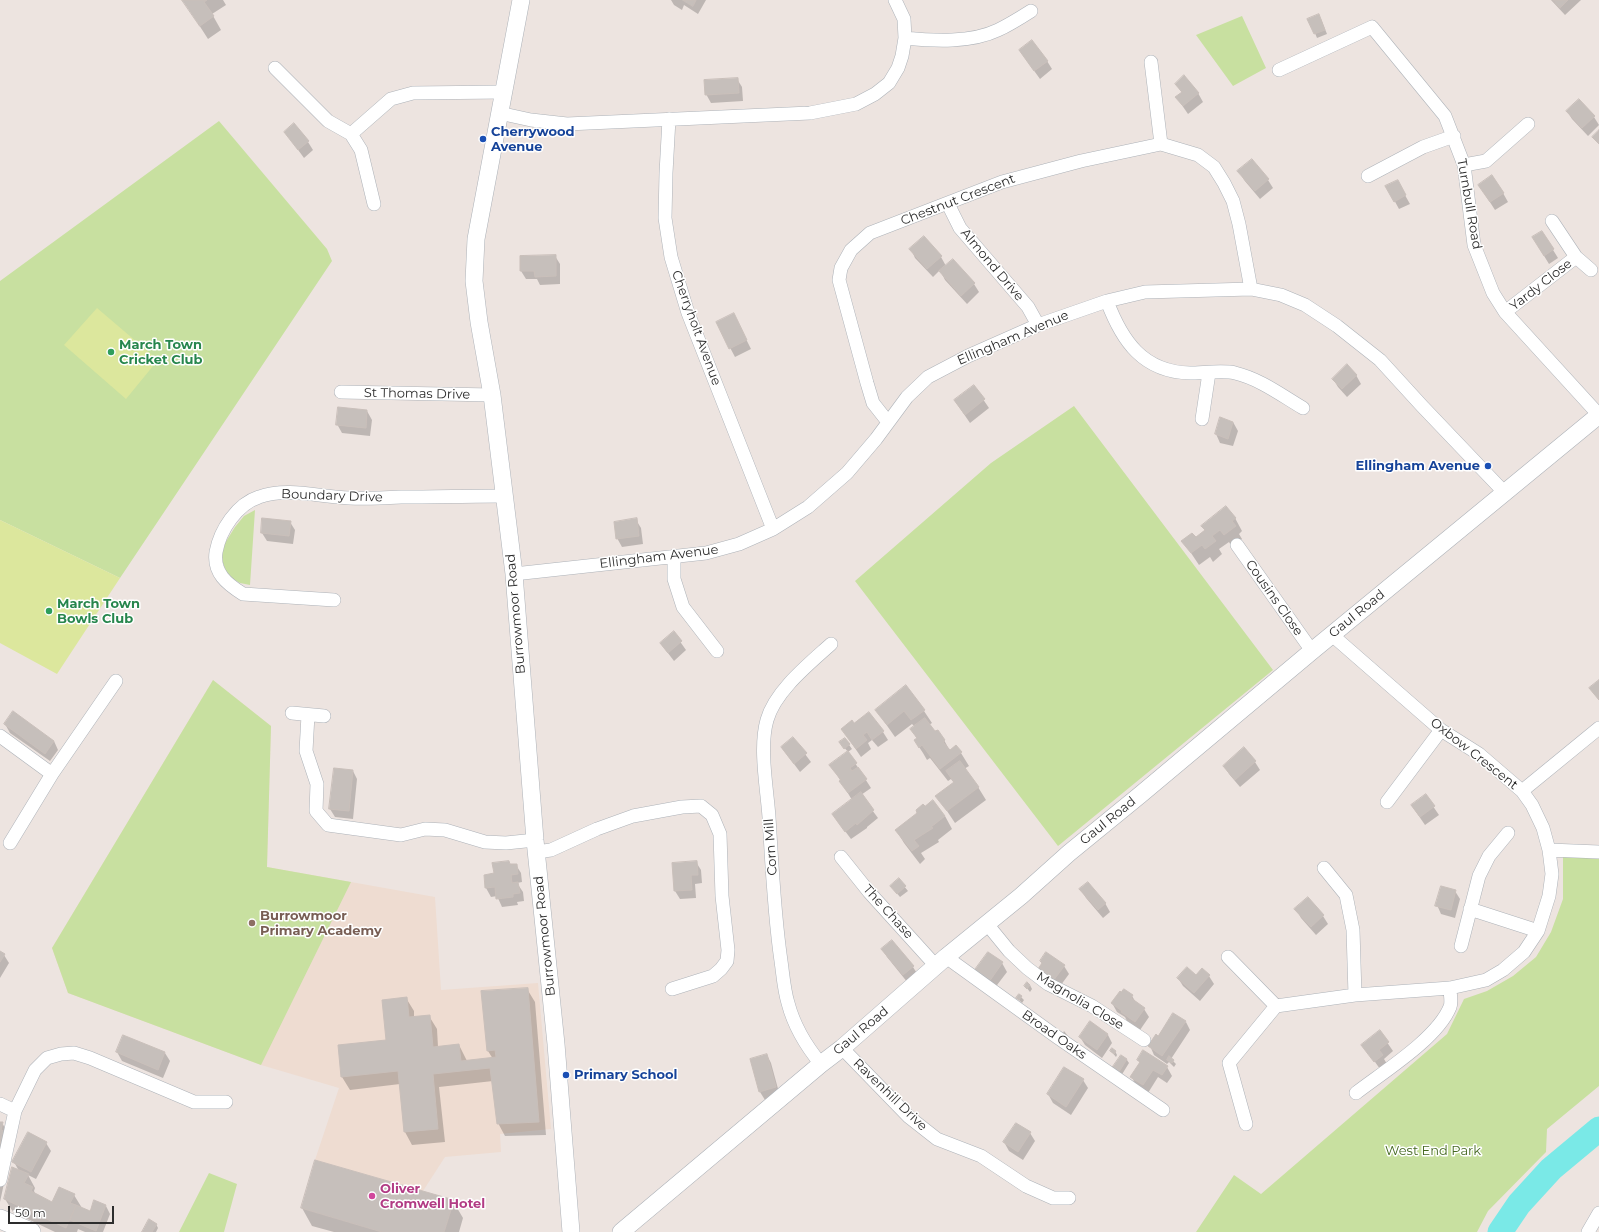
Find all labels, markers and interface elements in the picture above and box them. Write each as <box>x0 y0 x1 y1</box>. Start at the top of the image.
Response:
place label: Cherrywood Avenue <box>491 124 574 155</box>
marker: Cherrywood Avenue <box>478 134 488 144</box>
street label: Turnbull Road <box>1453 157 1485 251</box>
street label: Chestnut Crescent <box>899 171 1017 229</box>
street label: Almond Drive <box>957 226 1027 304</box>
street label: Yardy Close <box>1507 256 1575 314</box>
street label: Cherryholt Avenue <box>668 268 724 388</box>
street label: Ellingham Avenue <box>955 307 1071 369</box>
place label: March Town Cricket Club <box>119 337 202 368</box>
marker: March Town Cricket Club <box>106 347 116 357</box>
street label: St Thomas Drive <box>364 385 470 403</box>
place label: Ellingham Avenue <box>1356 458 1480 474</box>
marker: Ellingham Avenue <box>1483 461 1493 471</box>
street label: Boundary Drive <box>281 486 383 506</box>
street label: Ellingham Avenue <box>599 542 719 572</box>
street label: Burrowmoor Road <box>503 553 529 675</box>
street label: Cousins Close <box>1242 557 1306 639</box>
street label: Gaul Road <box>1326 587 1388 641</box>
place label: March Town Bowls Club <box>57 596 140 627</box>
marker: March Town Bowls Club <box>44 606 54 616</box>
street label: Oxbow Crescent <box>1427 715 1521 793</box>
street label: Gaul Road <box>1077 794 1139 848</box>
street label: Corn Mill <box>761 818 781 876</box>
street label: Burrowmoor Road <box>531 875 559 997</box>
street label: The Chase <box>860 882 916 942</box>
place label: Burrowmoor Primary Academy <box>260 908 382 939</box>
marker: Burrowmoor Primary Academy <box>247 918 257 928</box>
street label: Magnolia Close <box>1034 969 1126 1033</box>
street label: Gaul Road <box>830 1003 892 1059</box>
street label: Broad Oaks <box>1019 1007 1089 1063</box>
street label: Ravenhill Drive <box>850 1056 930 1134</box>
place label: Primary School <box>574 1067 677 1083</box>
marker: Primary School <box>561 1070 571 1080</box>
park label: West End Park <box>1385 1143 1481 1159</box>
place label: Oliver Cromwell Hotel <box>380 1181 485 1212</box>
marker: Oliver Cromwell Hotel <box>367 1191 377 1201</box>
scale bar <box>10 1198 116 1224</box>
text: 50 m <box>15 1205 46 1220</box>

